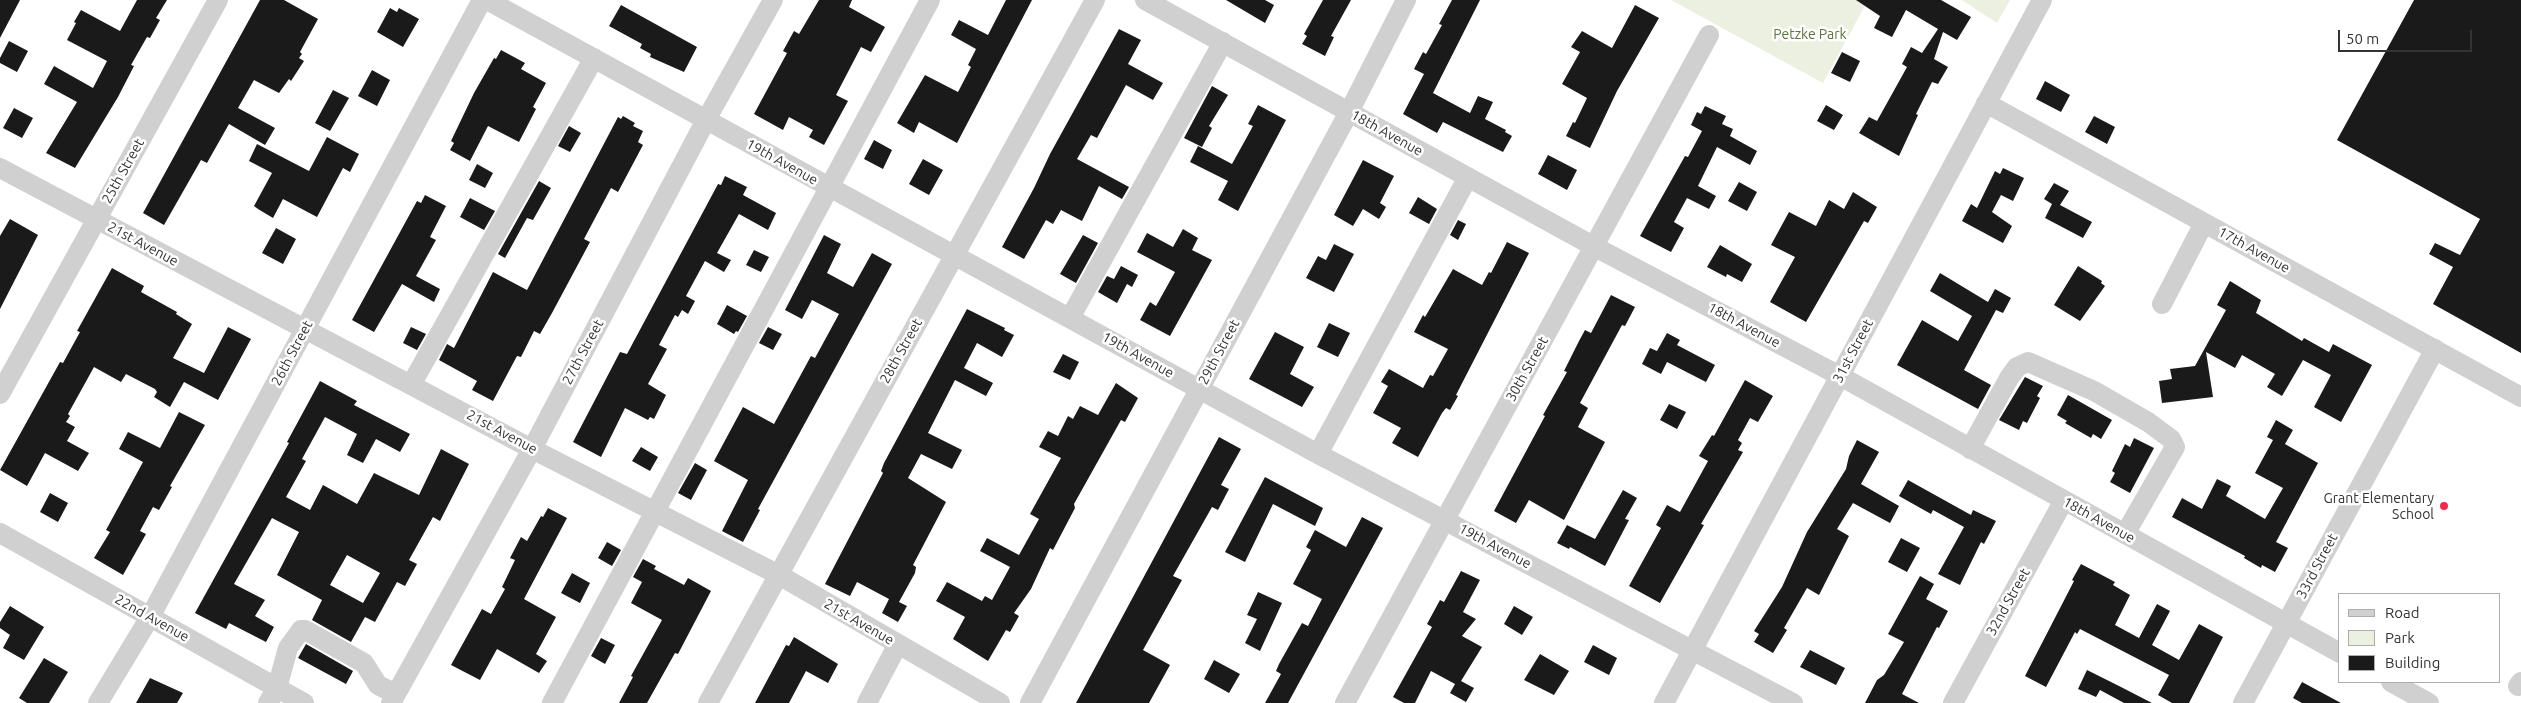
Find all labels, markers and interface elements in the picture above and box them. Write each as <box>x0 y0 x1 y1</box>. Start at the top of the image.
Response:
scale bar <box>2341 20 2475 52</box>
park label: Petzke Park <box>1773 26 1847 42</box>
text: 50 m <box>2346 30 2379 47</box>
street label: 18th Avenue <box>1348 106 1426 160</box>
street label: 19th Avenue <box>743 135 821 189</box>
street label: 25th Street <box>98 136 148 206</box>
street label: 21st Avenue <box>105 218 181 270</box>
street label: 17th Avenue <box>2215 223 2293 277</box>
street label: 18th Avenue <box>1705 299 1783 351</box>
street label: 27th Street <box>559 316 607 388</box>
street label: 28th Street <box>876 316 926 386</box>
street label: 29th Street <box>1195 316 1243 388</box>
street label: 31st Street <box>1829 316 1877 386</box>
street label: 26th Street <box>268 317 316 389</box>
street label: 19th Avenue <box>1099 328 1177 382</box>
street label: 30th Street <box>1502 334 1552 404</box>
street label: 21st Avenue <box>464 406 540 458</box>
place label: Grant Elementary School <box>2323 490 2434 522</box>
street label: 18th Avenue <box>2060 493 2138 547</box>
marker: Grant Elementary School <box>2438 500 2450 512</box>
street label: 19th Avenue <box>1456 520 1534 572</box>
street label: 33rd Street <box>2293 530 2341 602</box>
street label: 32nd Street <box>1983 565 2033 639</box>
street label: 22nd Avenue <box>112 591 192 645</box>
legend <box>2338 593 2501 683</box>
street label: 21st Avenue <box>821 595 897 649</box>
text: Road <box>2385 604 2420 621</box>
text: Park <box>2385 629 2415 646</box>
text: Building <box>2385 654 2440 671</box>

